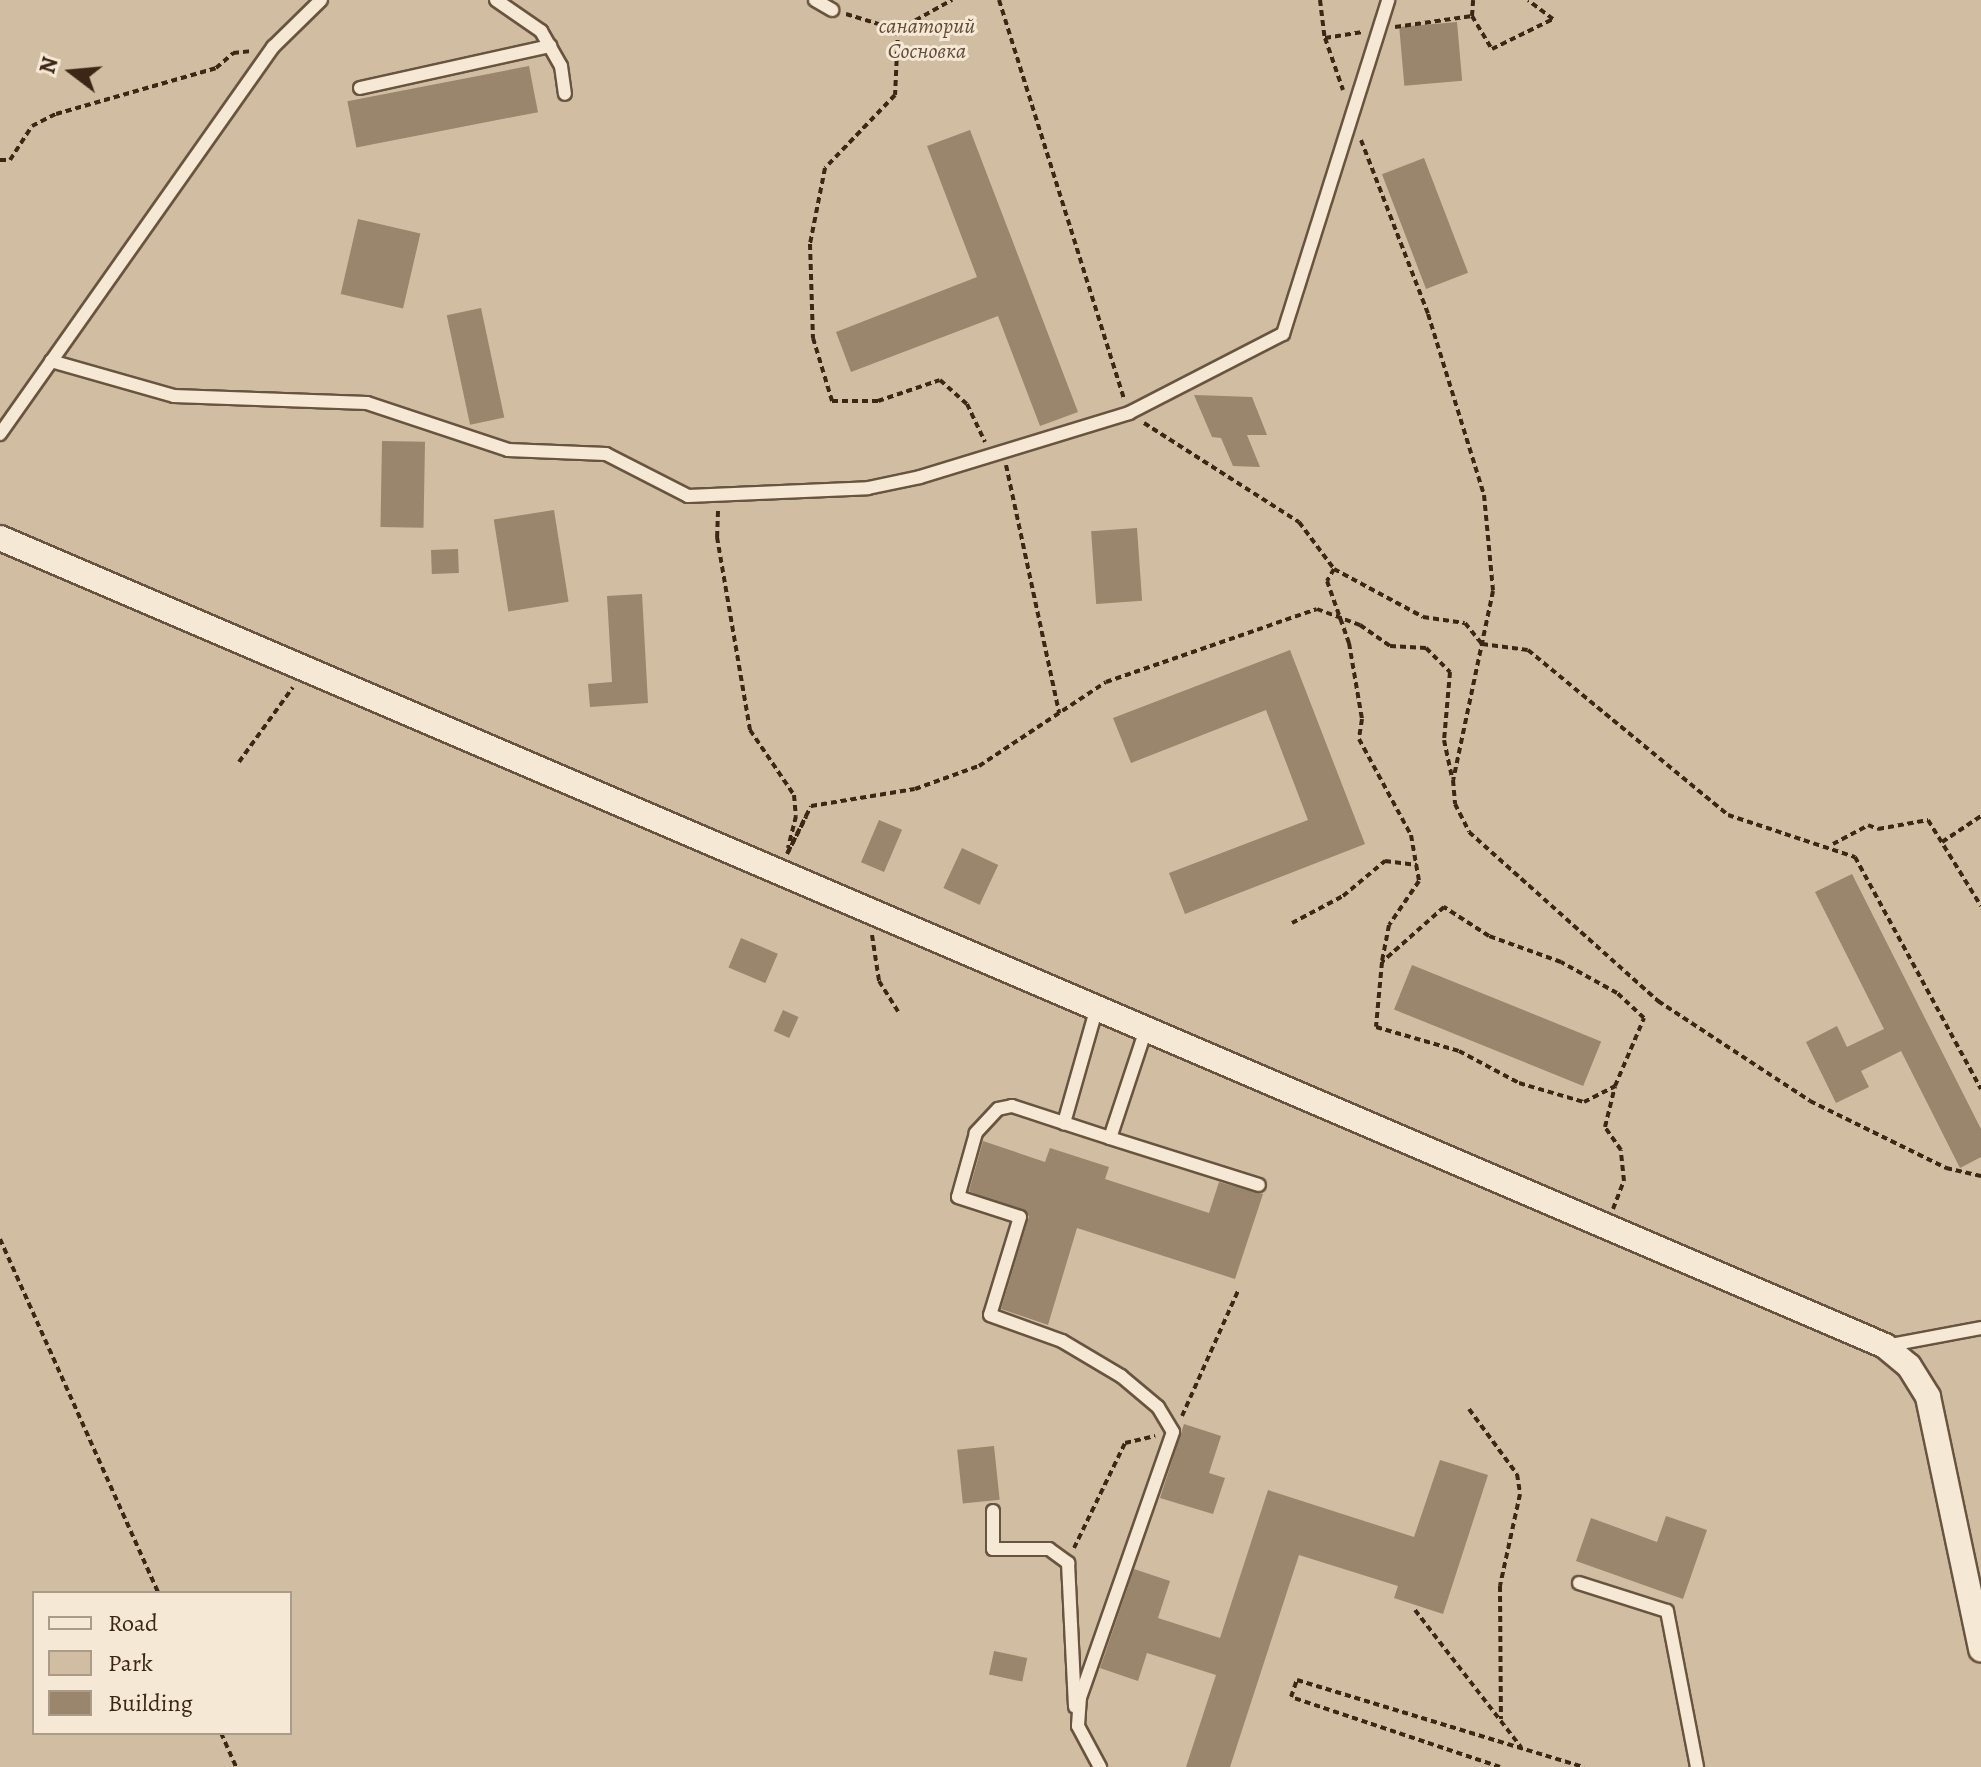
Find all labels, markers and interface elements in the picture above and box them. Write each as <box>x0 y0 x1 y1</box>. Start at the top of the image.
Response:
park label: санаторий Сосновка <box>879 13 975 64</box>
north arrow <box>32 32 112 112</box>
text: N <box>32 54 66 77</box>
legend <box>32 1591 292 1735</box>
text: Road <box>108 1607 158 1639</box>
text: Park <box>108 1647 153 1679</box>
text: Building <box>108 1687 193 1719</box>

